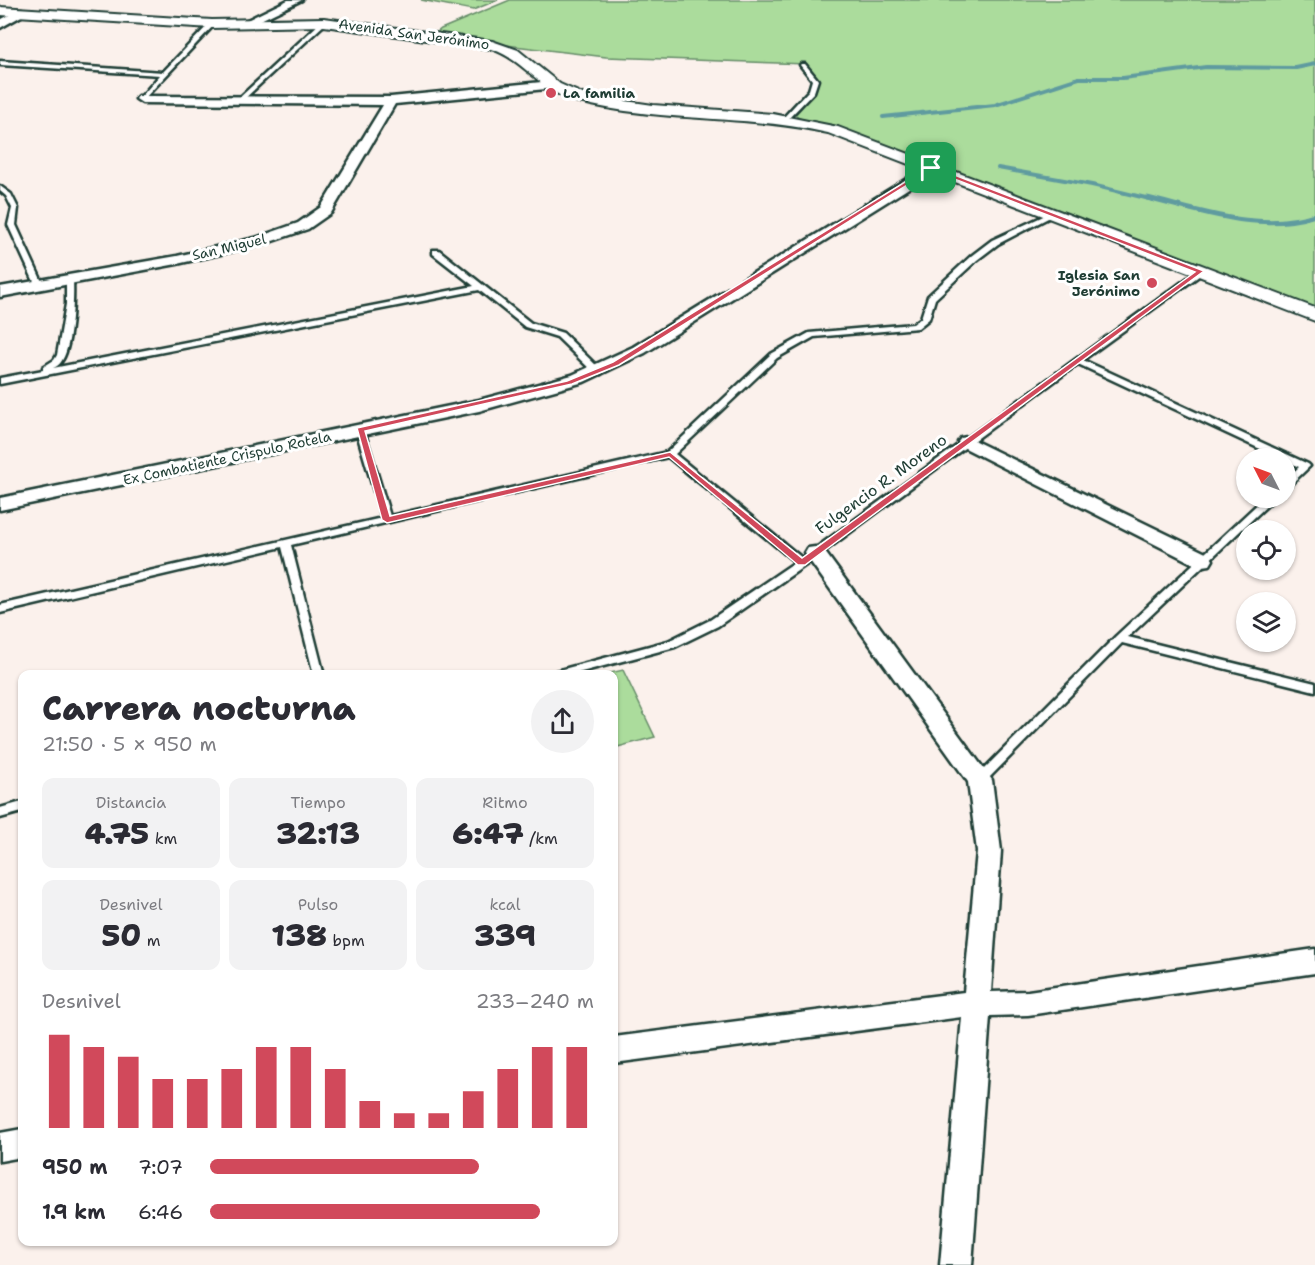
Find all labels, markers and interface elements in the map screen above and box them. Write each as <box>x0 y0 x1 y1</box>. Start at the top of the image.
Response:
street label: Avenida San Jerónimo <box>337 15 491 53</box>
place label: La familia <box>563 84 635 102</box>
marker: La familia <box>544 86 558 100</box>
pin <box>905 142 956 193</box>
icon: arrive <box>914 151 947 184</box>
street label: San Miguel <box>190 230 268 264</box>
place label: Iglesia San Jerónimo <box>1058 266 1140 300</box>
marker: Iglesia San Jerónimo <box>1145 276 1159 290</box>
street label: Ex Combatiente Crispulo Rotela <box>121 427 333 489</box>
street label: Fulgencio R. Moreno <box>811 429 951 539</box>
north arrow <box>1236 448 1296 508</box>
map controls <box>1236 448 1296 652</box>
button: locate <box>1236 520 1296 580</box>
button: layers <box>1236 592 1296 652</box>
text: Carrera nocturna <box>42 686 356 731</box>
button: share <box>531 690 594 753</box>
text: 21:50 · 5 × 950 m <box>42 731 217 757</box>
text: Distancia <box>96 792 166 813</box>
text: Tiempo <box>290 792 346 813</box>
text: Ritmo <box>482 792 528 813</box>
text: 4.75 <box>85 813 149 854</box>
text: 32:13 <box>276 813 360 854</box>
text: 6:47 <box>452 813 524 854</box>
text: km <box>149 828 177 849</box>
text: /km <box>524 828 558 849</box>
text: Desnivel <box>100 894 163 915</box>
text: Pulso <box>298 894 338 915</box>
text: kcal <box>489 894 521 915</box>
text: 50 <box>101 915 141 956</box>
text: 138 <box>271 915 327 956</box>
text: 339 <box>474 915 536 956</box>
text: m <box>141 930 161 951</box>
text: bpm <box>327 930 365 951</box>
text: Desnivel <box>42 988 121 1014</box>
text: 233–240 m <box>476 988 594 1014</box>
text: 950 m <box>42 1154 108 1180</box>
text: 7:07 <box>138 1154 183 1180</box>
text: 1.9 km <box>42 1199 105 1225</box>
text: 6:46 <box>138 1199 183 1225</box>

